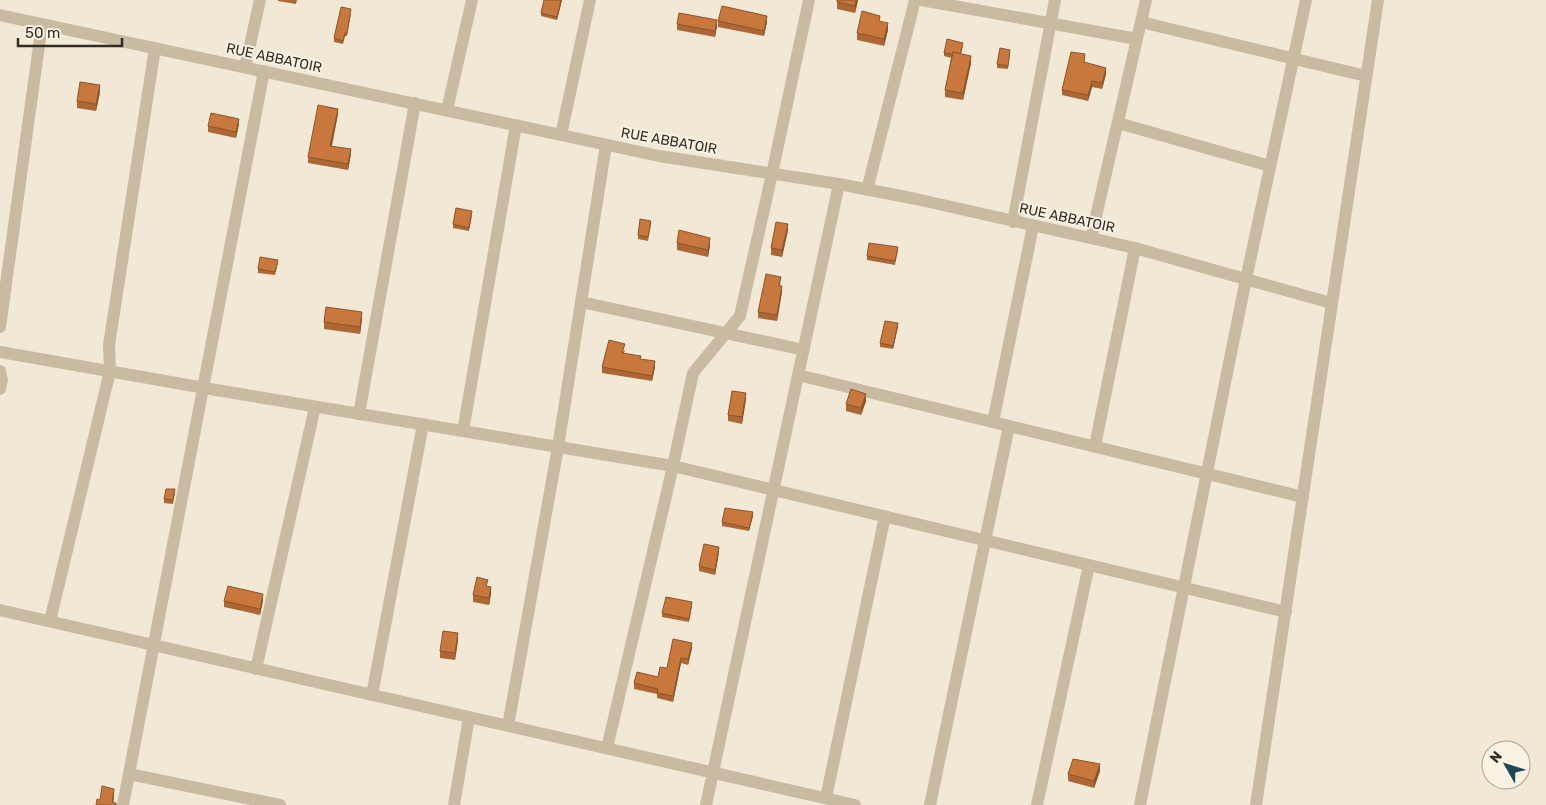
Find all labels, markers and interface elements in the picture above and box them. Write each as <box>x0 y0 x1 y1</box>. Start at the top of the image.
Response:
scale bar <box>18 15 121 47</box>
text: 50 m <box>25 24 60 42</box>
street label: RUE ABBATOIR <box>225 40 323 76</box>
street label: RUE ABBATOIR <box>620 124 718 158</box>
street label: RUE ABBATOIR <box>1018 200 1116 236</box>
north arrow <box>1481 740 1531 790</box>
text: N <box>1487 748 1506 766</box>

